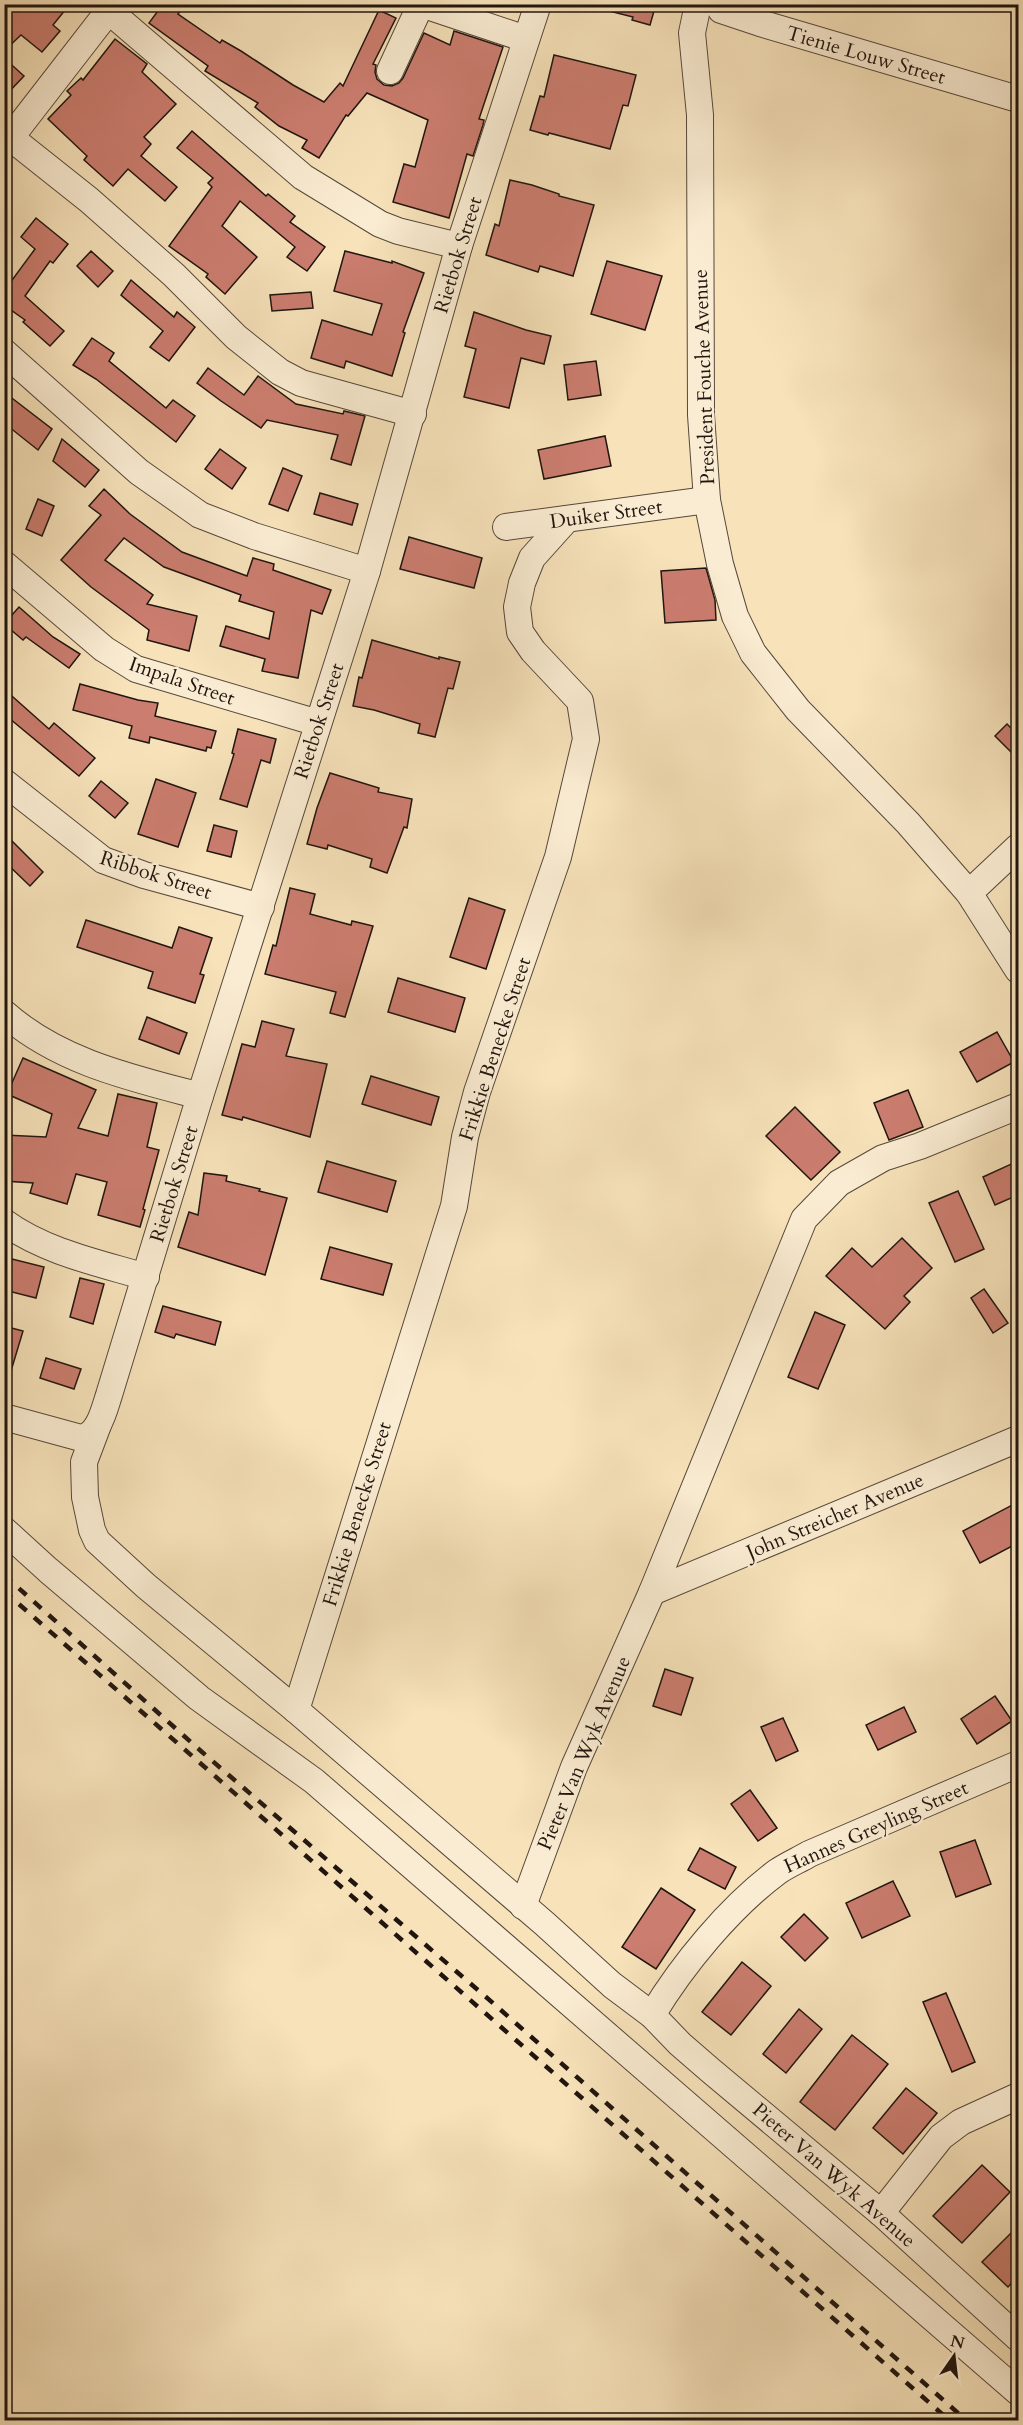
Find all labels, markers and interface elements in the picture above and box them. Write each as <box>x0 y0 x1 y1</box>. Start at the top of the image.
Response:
street label: Tienie Louw Street <box>783 19 949 91</box>
street label: Rietbok Street <box>427 193 489 317</box>
street label: President Fouche Avenue <box>687 269 721 485</box>
street label: Duiker Street <box>548 493 665 535</box>
street label: Impala Street <box>125 650 239 712</box>
street label: Rietbok Street <box>288 659 351 783</box>
street label: Ribbok Street <box>97 844 216 906</box>
street label: Frikkie Benecke Street <box>453 953 538 1144</box>
street label: Rietbok Street <box>143 1122 205 1246</box>
street label: Frikkie Benecke Street <box>316 1418 398 1609</box>
street label: John Streicher Avenue <box>739 1466 928 1567</box>
street label: Pieter Van Wyk Avenue <box>531 1652 637 1854</box>
street label: Hannes Greyling Street <box>780 1774 973 1880</box>
street label: Pieter Van Wyk Avenue <box>747 2096 921 2254</box>
north arrow <box>924 2326 984 2386</box>
text: N <box>948 2330 967 2355</box>

